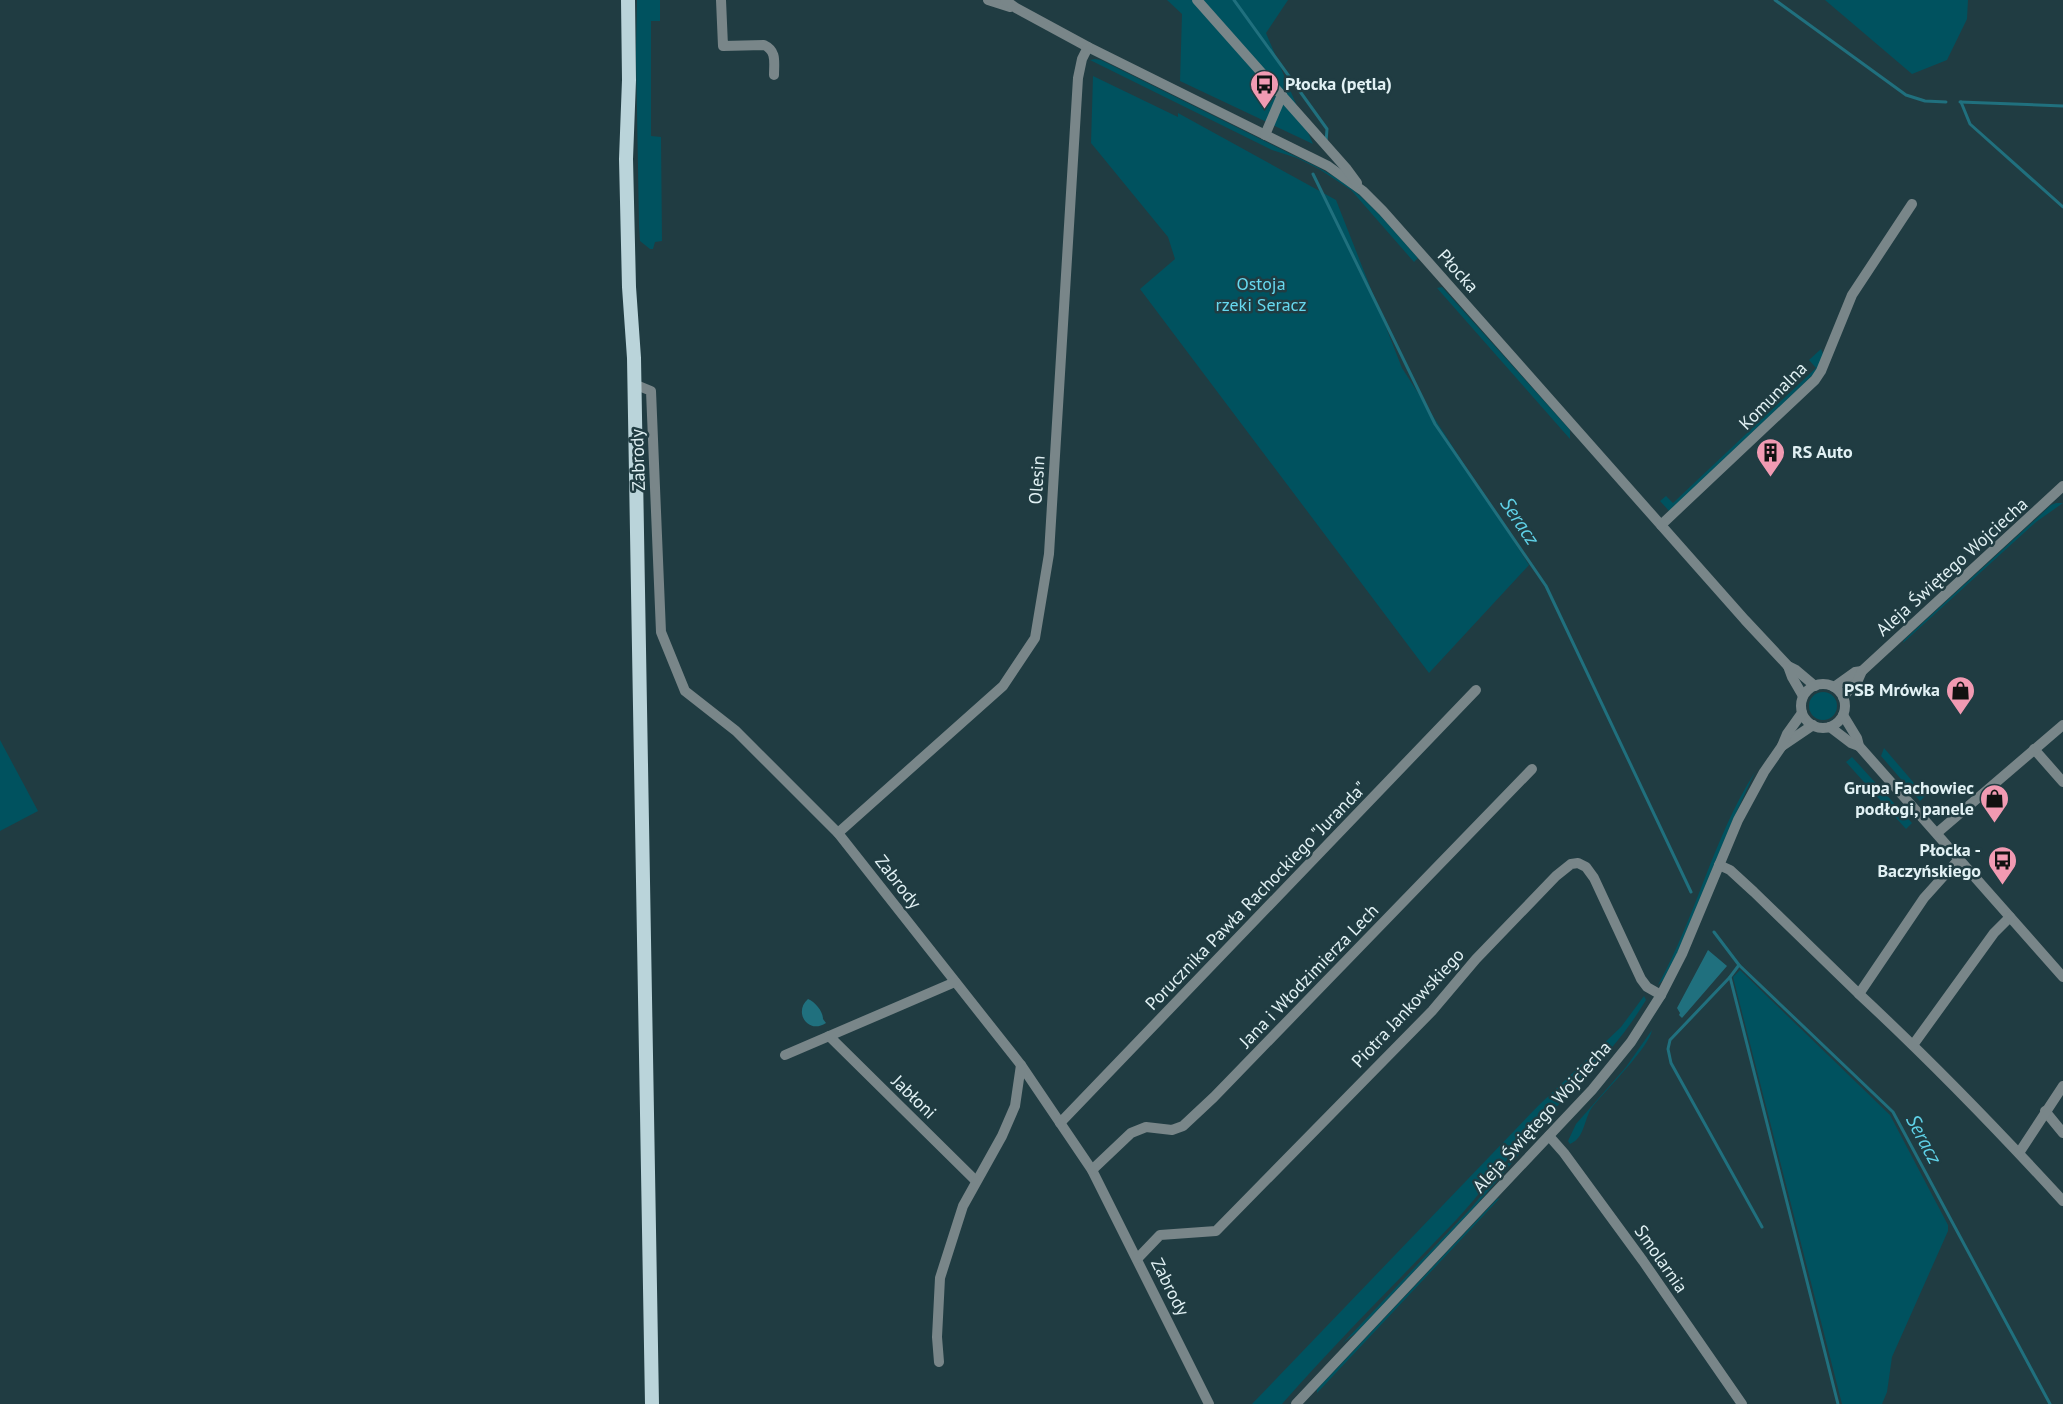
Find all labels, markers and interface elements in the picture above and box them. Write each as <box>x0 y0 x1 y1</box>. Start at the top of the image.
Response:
bus stop icon: Płocka (pętla) <box>1248 68 1280 110</box>
place label: Płocka (pętla) <box>1285 72 1392 95</box>
street label: Płocka <box>1433 244 1484 297</box>
park label: Ostoja rzeki Seracz <box>1216 272 1306 316</box>
street label: Komunalna <box>1734 357 1811 434</box>
street label: Zabrody <box>625 428 650 491</box>
building icon: RS Auto <box>1755 436 1787 478</box>
place label: RS Auto <box>1792 440 1853 463</box>
street label: Olesin <box>1023 455 1050 505</box>
water label: Seracz <box>1495 492 1546 550</box>
street label: Aleja Świętego Wojciecha <box>1871 492 2032 641</box>
shop icon: PSB Mrówka <box>1945 674 1977 716</box>
place label: PSB Mrówka <box>1844 678 1940 701</box>
street label: Porucznika Pawła Rachockiego "Juranda" <box>1140 776 1371 1015</box>
place label: Grupa Fachowiec podłogi, panele <box>1844 776 1974 820</box>
shop icon: Grupa Fachowiec podłogi, panele <box>1979 782 2011 824</box>
place label: Płocka - Baczyńskiego <box>1877 838 1981 882</box>
bus stop icon: Płocka - Baczyńskiego <box>1986 844 2018 886</box>
street label: Zabrody <box>870 850 927 914</box>
street label: Jana i Włodzimierza Lech <box>1233 899 1383 1053</box>
street label: Piotra Jankowskiego <box>1346 943 1469 1072</box>
street label: Aleja Świętego Wojciecha <box>1467 1036 1616 1197</box>
street label: Jabłoni <box>886 1069 942 1123</box>
water label: Seracz <box>1900 1110 1948 1169</box>
street label: Smolarnia <box>1630 1220 1693 1297</box>
street label: Zabrody <box>1146 1254 1195 1320</box>

